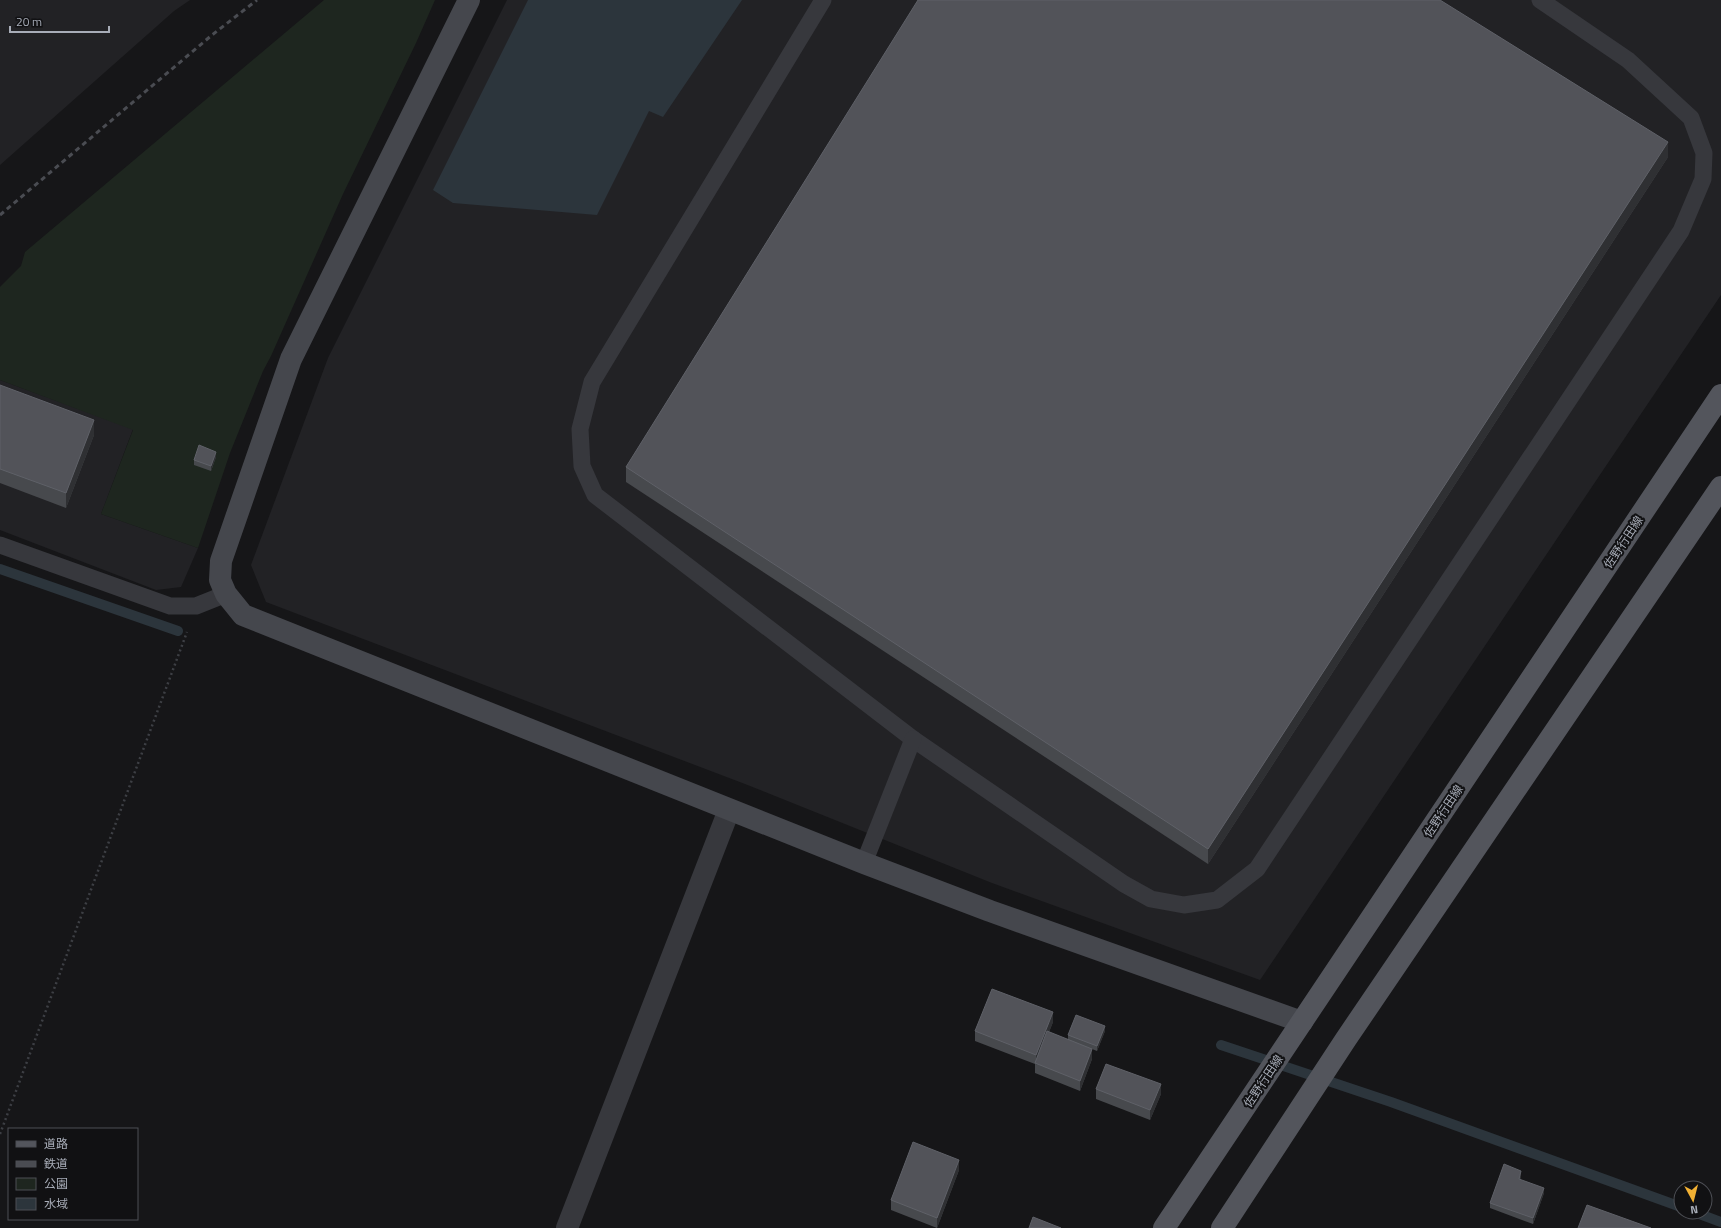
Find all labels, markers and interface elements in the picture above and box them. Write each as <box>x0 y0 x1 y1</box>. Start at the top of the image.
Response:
scale bar <box>10 8 109 34</box>
text: 20 m <box>16 12 42 31</box>
street label: 佐野行田線 <box>1598 512 1648 572</box>
street label: 佐野行田線 <box>1418 781 1468 841</box>
street label: 佐野行田線 <box>1238 1051 1288 1111</box>
legend <box>8 1128 138 1220</box>
text: 道路 <box>44 1134 68 1153</box>
text: 鉄道 <box>44 1154 68 1173</box>
text: 公園 <box>44 1174 68 1193</box>
north arrow <box>1673 1180 1713 1220</box>
text: 水域 <box>44 1194 68 1213</box>
text: N <box>1689 1202 1699 1218</box>

